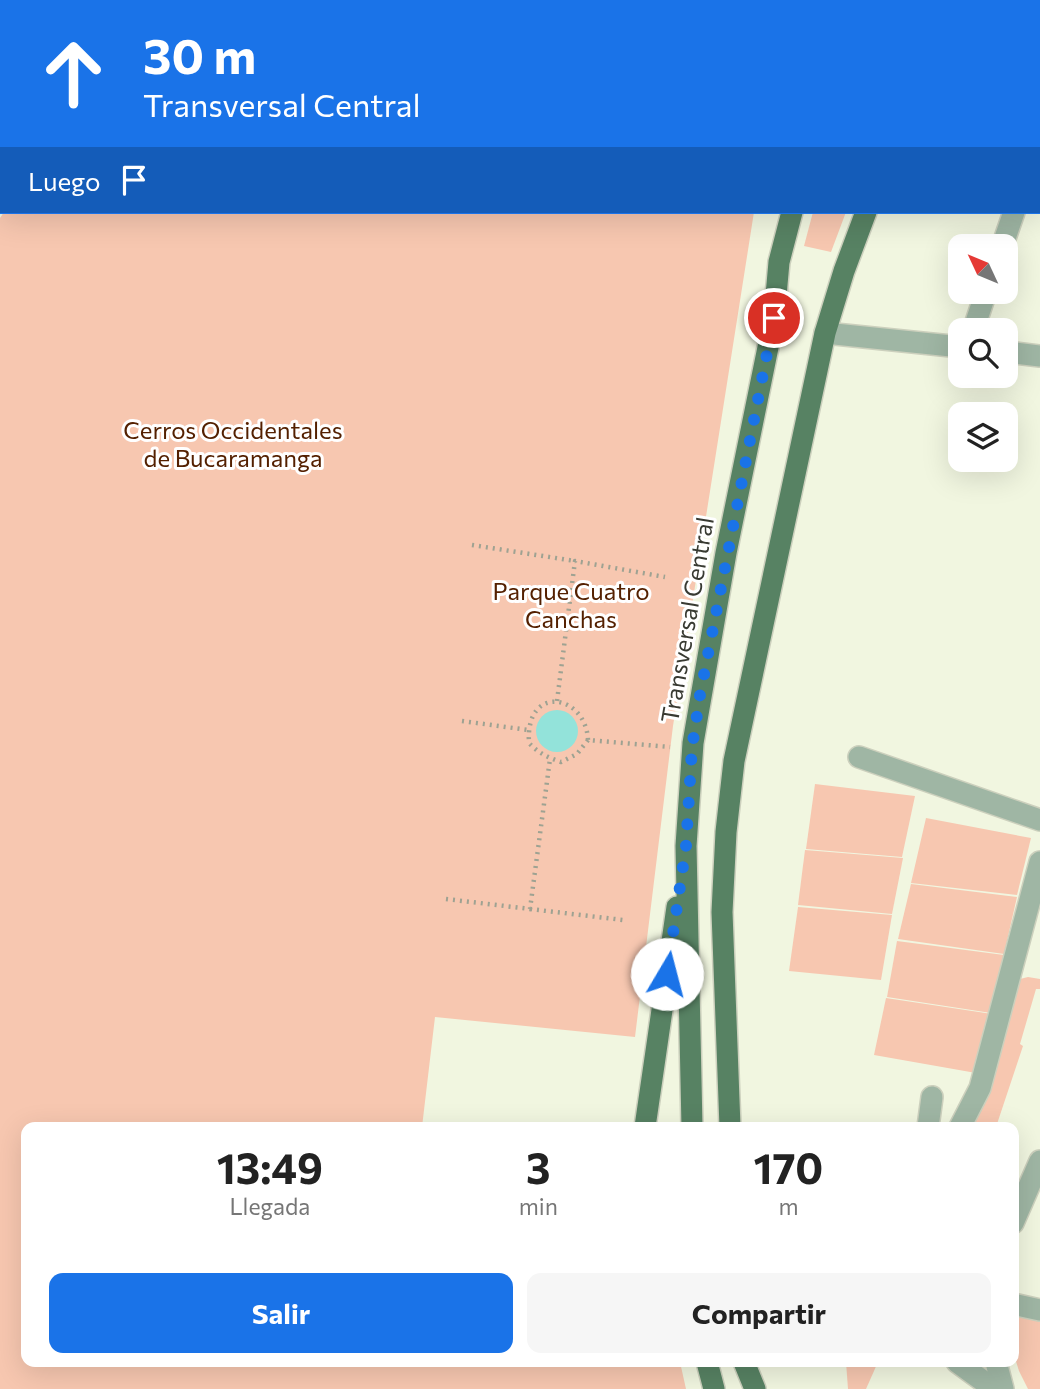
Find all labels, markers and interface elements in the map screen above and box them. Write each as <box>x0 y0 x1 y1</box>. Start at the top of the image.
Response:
text: 30 m <box>143 24 256 84</box>
icon: ahead <box>28 28 119 119</box>
text: Transversal Central <box>143 84 421 124</box>
icon: arrive <box>115 161 153 199</box>
text: Luego <box>28 165 101 196</box>
north arrow <box>948 234 1018 304</box>
map controls <box>948 234 1018 472</box>
pin <box>744 288 804 348</box>
icon: arrive <box>755 299 793 337</box>
button: search <box>948 318 1018 388</box>
button: layers <box>948 402 1018 472</box>
park label: Cerros Occidentales de Bucaramanga <box>123 415 343 472</box>
street label: Transversal Central <box>654 515 719 725</box>
park label: Parque Cuatro Canchas <box>492 576 650 633</box>
position arrow <box>630 937 704 1011</box>
text: 13:49 <box>217 1141 323 1193</box>
text: 3 <box>526 1141 550 1193</box>
text: 170 <box>754 1141 823 1193</box>
text: Llegada <box>229 1192 310 1220</box>
text: min <box>519 1192 558 1220</box>
text: m <box>778 1192 798 1220</box>
button: Salir <box>49 1273 513 1353</box>
button: Compartir <box>527 1273 991 1353</box>

